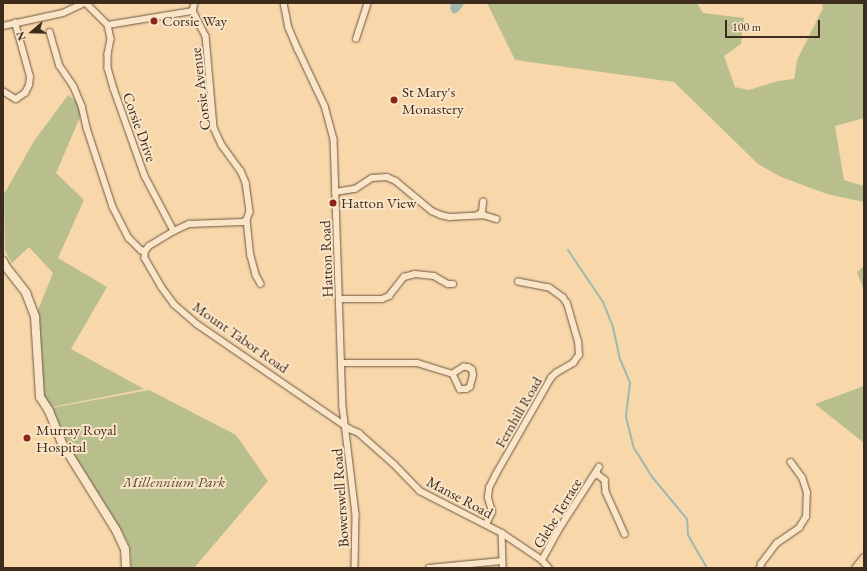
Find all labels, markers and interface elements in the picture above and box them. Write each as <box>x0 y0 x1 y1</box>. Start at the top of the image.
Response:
north arrow <box>12 12 52 52</box>
place label: Corsie Way <box>162 12 227 30</box>
scale bar <box>727 12 822 38</box>
marker: Corsie Way <box>149 16 159 26</box>
text: 100 m <box>732 19 761 35</box>
text: N <box>13 30 29 43</box>
street label: Corsie Avenue <box>186 46 214 132</box>
place label: St Mary's Monastery <box>402 82 464 117</box>
street label: Corsie Drive <box>119 90 161 164</box>
marker: St Mary's Monastery <box>389 95 399 105</box>
place label: Hatton View <box>341 194 416 212</box>
marker: Hatton View <box>328 198 338 208</box>
street label: Hatton Road <box>316 220 336 298</box>
street label: Mount Tabor Road <box>189 297 293 377</box>
street label: Fernhill Road <box>490 373 546 451</box>
place label: Murray Royal Hospital <box>36 420 117 455</box>
marker: Murray Royal Hospital <box>21 432 33 444</box>
street label: Bowerswell Road <box>328 448 352 548</box>
street label: Manse Road <box>424 472 496 522</box>
park label: Millennium Park <box>123 473 225 491</box>
street label: Glebe Terrace <box>529 475 585 551</box>

